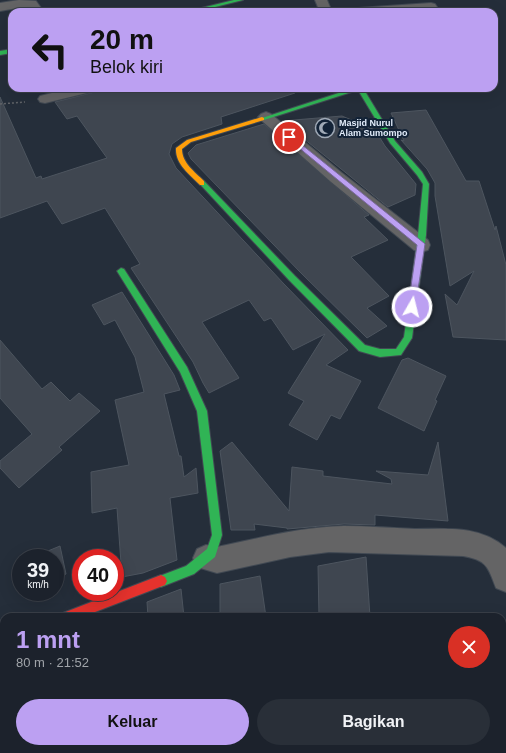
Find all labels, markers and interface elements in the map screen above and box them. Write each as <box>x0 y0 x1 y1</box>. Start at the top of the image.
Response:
icon: left <box>24 24 76 76</box>
text: 20 m <box>90 24 154 55</box>
text: Belok kiri <box>90 57 163 77</box>
mosque icon: Masjid Nurul Alam Sumompo <box>314 117 336 139</box>
place label: Masjid Nurul Alam Sumompo <box>339 118 408 138</box>
pin <box>272 120 306 154</box>
icon: arrive <box>278 126 300 148</box>
position arrow <box>391 286 433 328</box>
speed limit sign: 40 <box>72 549 124 601</box>
text: 39 <box>27 559 49 581</box>
text: km/h <box>27 579 49 590</box>
text: 1 mnt <box>16 626 80 653</box>
button: close <box>448 626 490 668</box>
text: 80 m · 21:52 <box>16 655 89 670</box>
button: Keluar <box>16 699 249 745</box>
button: Bagikan <box>257 699 490 745</box>

